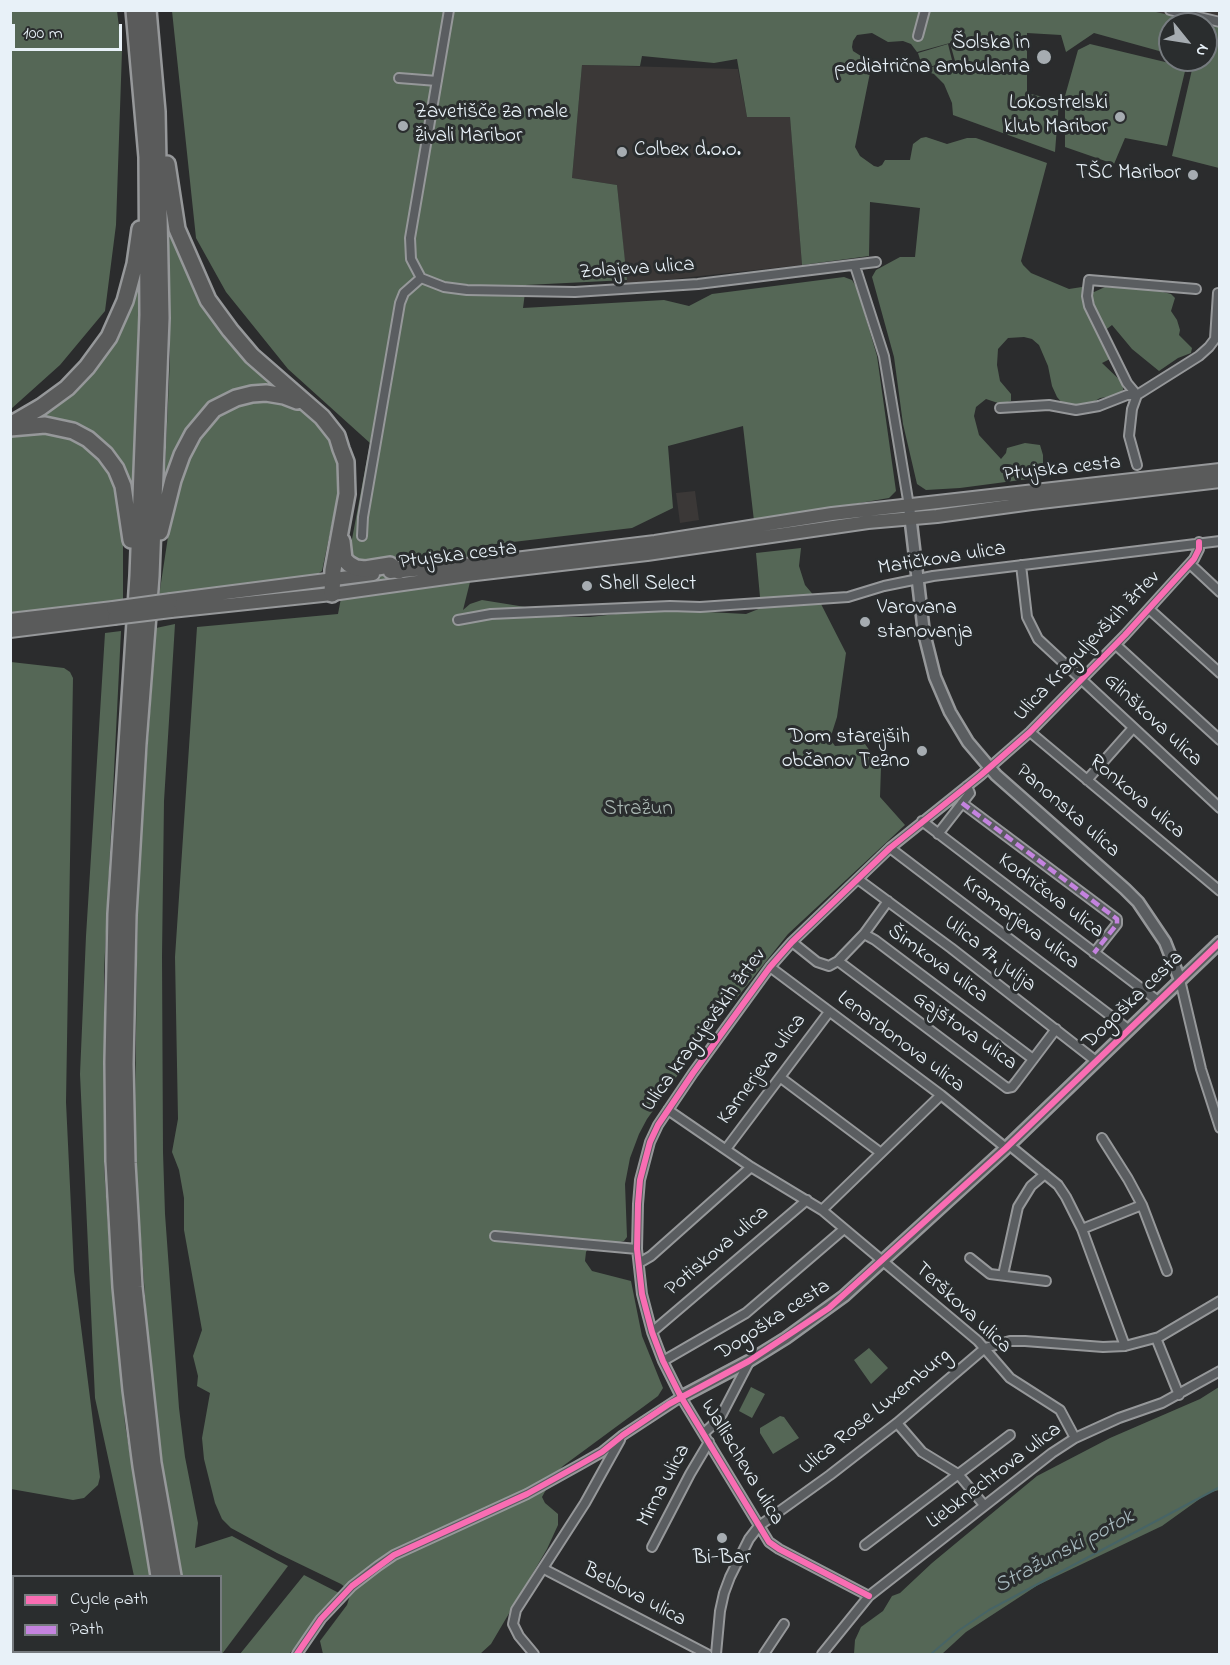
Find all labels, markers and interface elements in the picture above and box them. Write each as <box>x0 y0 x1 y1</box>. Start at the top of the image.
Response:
scale bar <box>15 12 124 50</box>
north arrow <box>1158 12 1218 72</box>
text: 100 m <box>23 21 63 47</box>
place label: Šolska in pediatrična ambulanta <box>834 32 1030 82</box>
text: N <box>1189 39 1215 61</box>
marker: Šolska in pediatrična ambulanta <box>1035 48 1053 66</box>
place label: Lokostrelski klub Maribor <box>1004 92 1108 142</box>
place label: Zavetišče za male živali Maribor <box>415 101 568 151</box>
marker: Lokostrelski klub Maribor <box>1113 110 1127 124</box>
marker: Zavetišče za male živali Maribor <box>396 119 410 133</box>
place label: Colbex d.o.o. <box>634 139 741 165</box>
marker: Colbex d.o.o. <box>615 145 629 159</box>
place label: TŠC Maribor <box>1076 162 1181 188</box>
marker: TŠC Maribor <box>1186 168 1200 182</box>
street label: Zolajeva ulica <box>579 253 695 287</box>
street label: Ptujska cesta <box>1002 451 1122 489</box>
street label: Ptujska cesta <box>398 537 518 577</box>
street label: Matičkova ulica <box>876 537 1008 583</box>
street label: Ulica Kraguljevških žrtev <box>1009 566 1167 728</box>
place label: Shell Select <box>599 573 696 599</box>
marker: Shell Select <box>580 579 594 593</box>
place label: Varovana stanovanja <box>877 597 973 647</box>
marker: Varovana stanovanja <box>858 615 872 629</box>
street label: Glinškova ulica <box>1097 669 1207 773</box>
place label: Dom starejših občanov Tezno <box>782 726 910 776</box>
marker: Dom starejših občanov Tezno <box>915 744 929 758</box>
street label: Ronkova ulica <box>1083 751 1189 845</box>
street label: Panonska ulica <box>1010 760 1124 864</box>
park label: Stražun <box>603 798 673 824</box>
street label: Kodričeva ulica <box>992 849 1108 945</box>
street label: Kramarjeva ulica <box>956 872 1084 976</box>
street label: Ulica 17. julija <box>938 911 1040 999</box>
street label: Šimkova ulica <box>882 920 992 1010</box>
street label: Ulica kragujevških žrtev <box>637 945 773 1117</box>
street label: Dogoška cesta <box>1078 946 1190 1056</box>
street label: Lenardonova ulica <box>831 987 969 1099</box>
street label: Gajštova ulica <box>907 987 1021 1077</box>
street label: Karnerjeva ulica <box>713 1009 813 1131</box>
street label: Potiskova ulica <box>661 1201 775 1303</box>
street label: Terškova ulica <box>908 1258 1016 1360</box>
street label: Dogoška cesta <box>712 1275 836 1367</box>
street label: Ulica Rose Luxemburg <box>795 1344 957 1482</box>
street label: Wallischeva ulica <box>694 1395 788 1531</box>
street label: Liebknechtova ulica <box>923 1418 1067 1536</box>
street label: Mirna ulica <box>633 1440 697 1532</box>
water label: Stražunski potok <box>991 1505 1139 1601</box>
marker: Bi-Bar <box>715 1531 729 1545</box>
place label: Bi-Bar <box>693 1547 751 1573</box>
street label: Beblova ulica <box>578 1558 690 1634</box>
legend <box>12 1575 222 1653</box>
text: Cycle path <box>70 1587 148 1613</box>
text: Path <box>70 1617 104 1643</box>

